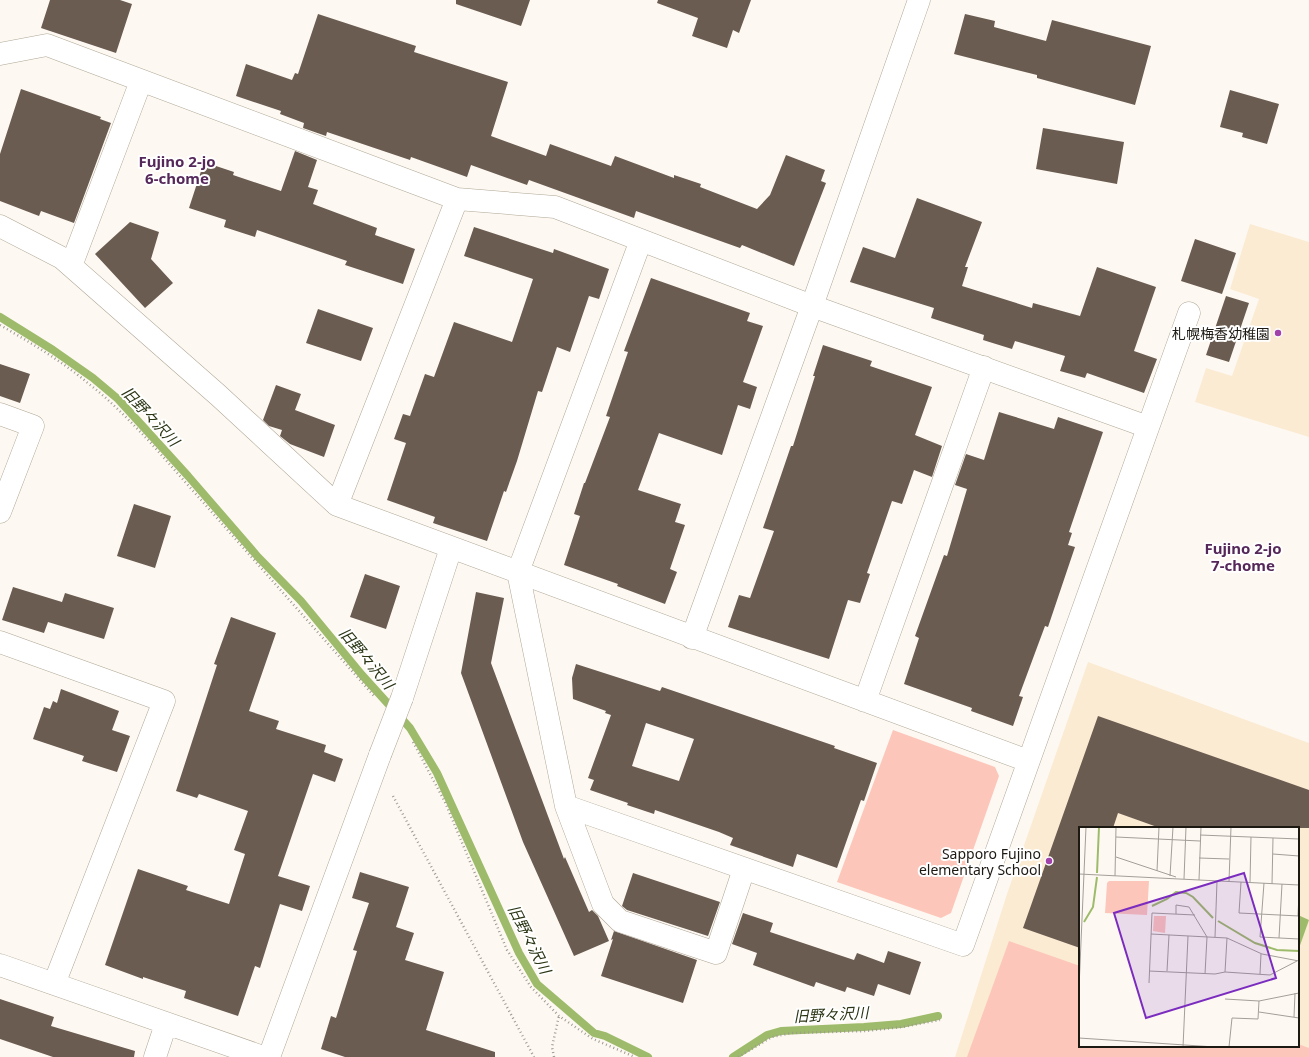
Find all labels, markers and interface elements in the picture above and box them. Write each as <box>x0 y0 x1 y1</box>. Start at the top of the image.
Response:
district label: Fujino 2-jo 6-chome <box>138 151 216 188</box>
place label: 札幌梅香幼稚園 <box>1172 324 1270 343</box>
marker: 札幌梅香幼稚園 <box>1273 328 1283 338</box>
water label: 旧野々沢川 <box>118 382 185 452</box>
district label: Fujino 2-jo 7-chome <box>1204 538 1282 575</box>
water label: 旧野々沢川 <box>335 623 400 695</box>
inset map <box>1079 827 1299 1047</box>
place label: Sapporo Fujino elementary School <box>919 844 1041 879</box>
marker: Sapporo Fujino elementary School <box>1044 856 1054 866</box>
water label: 旧野々沢川 <box>504 901 557 979</box>
water label: 旧野々沢川 <box>793 1002 871 1026</box>

